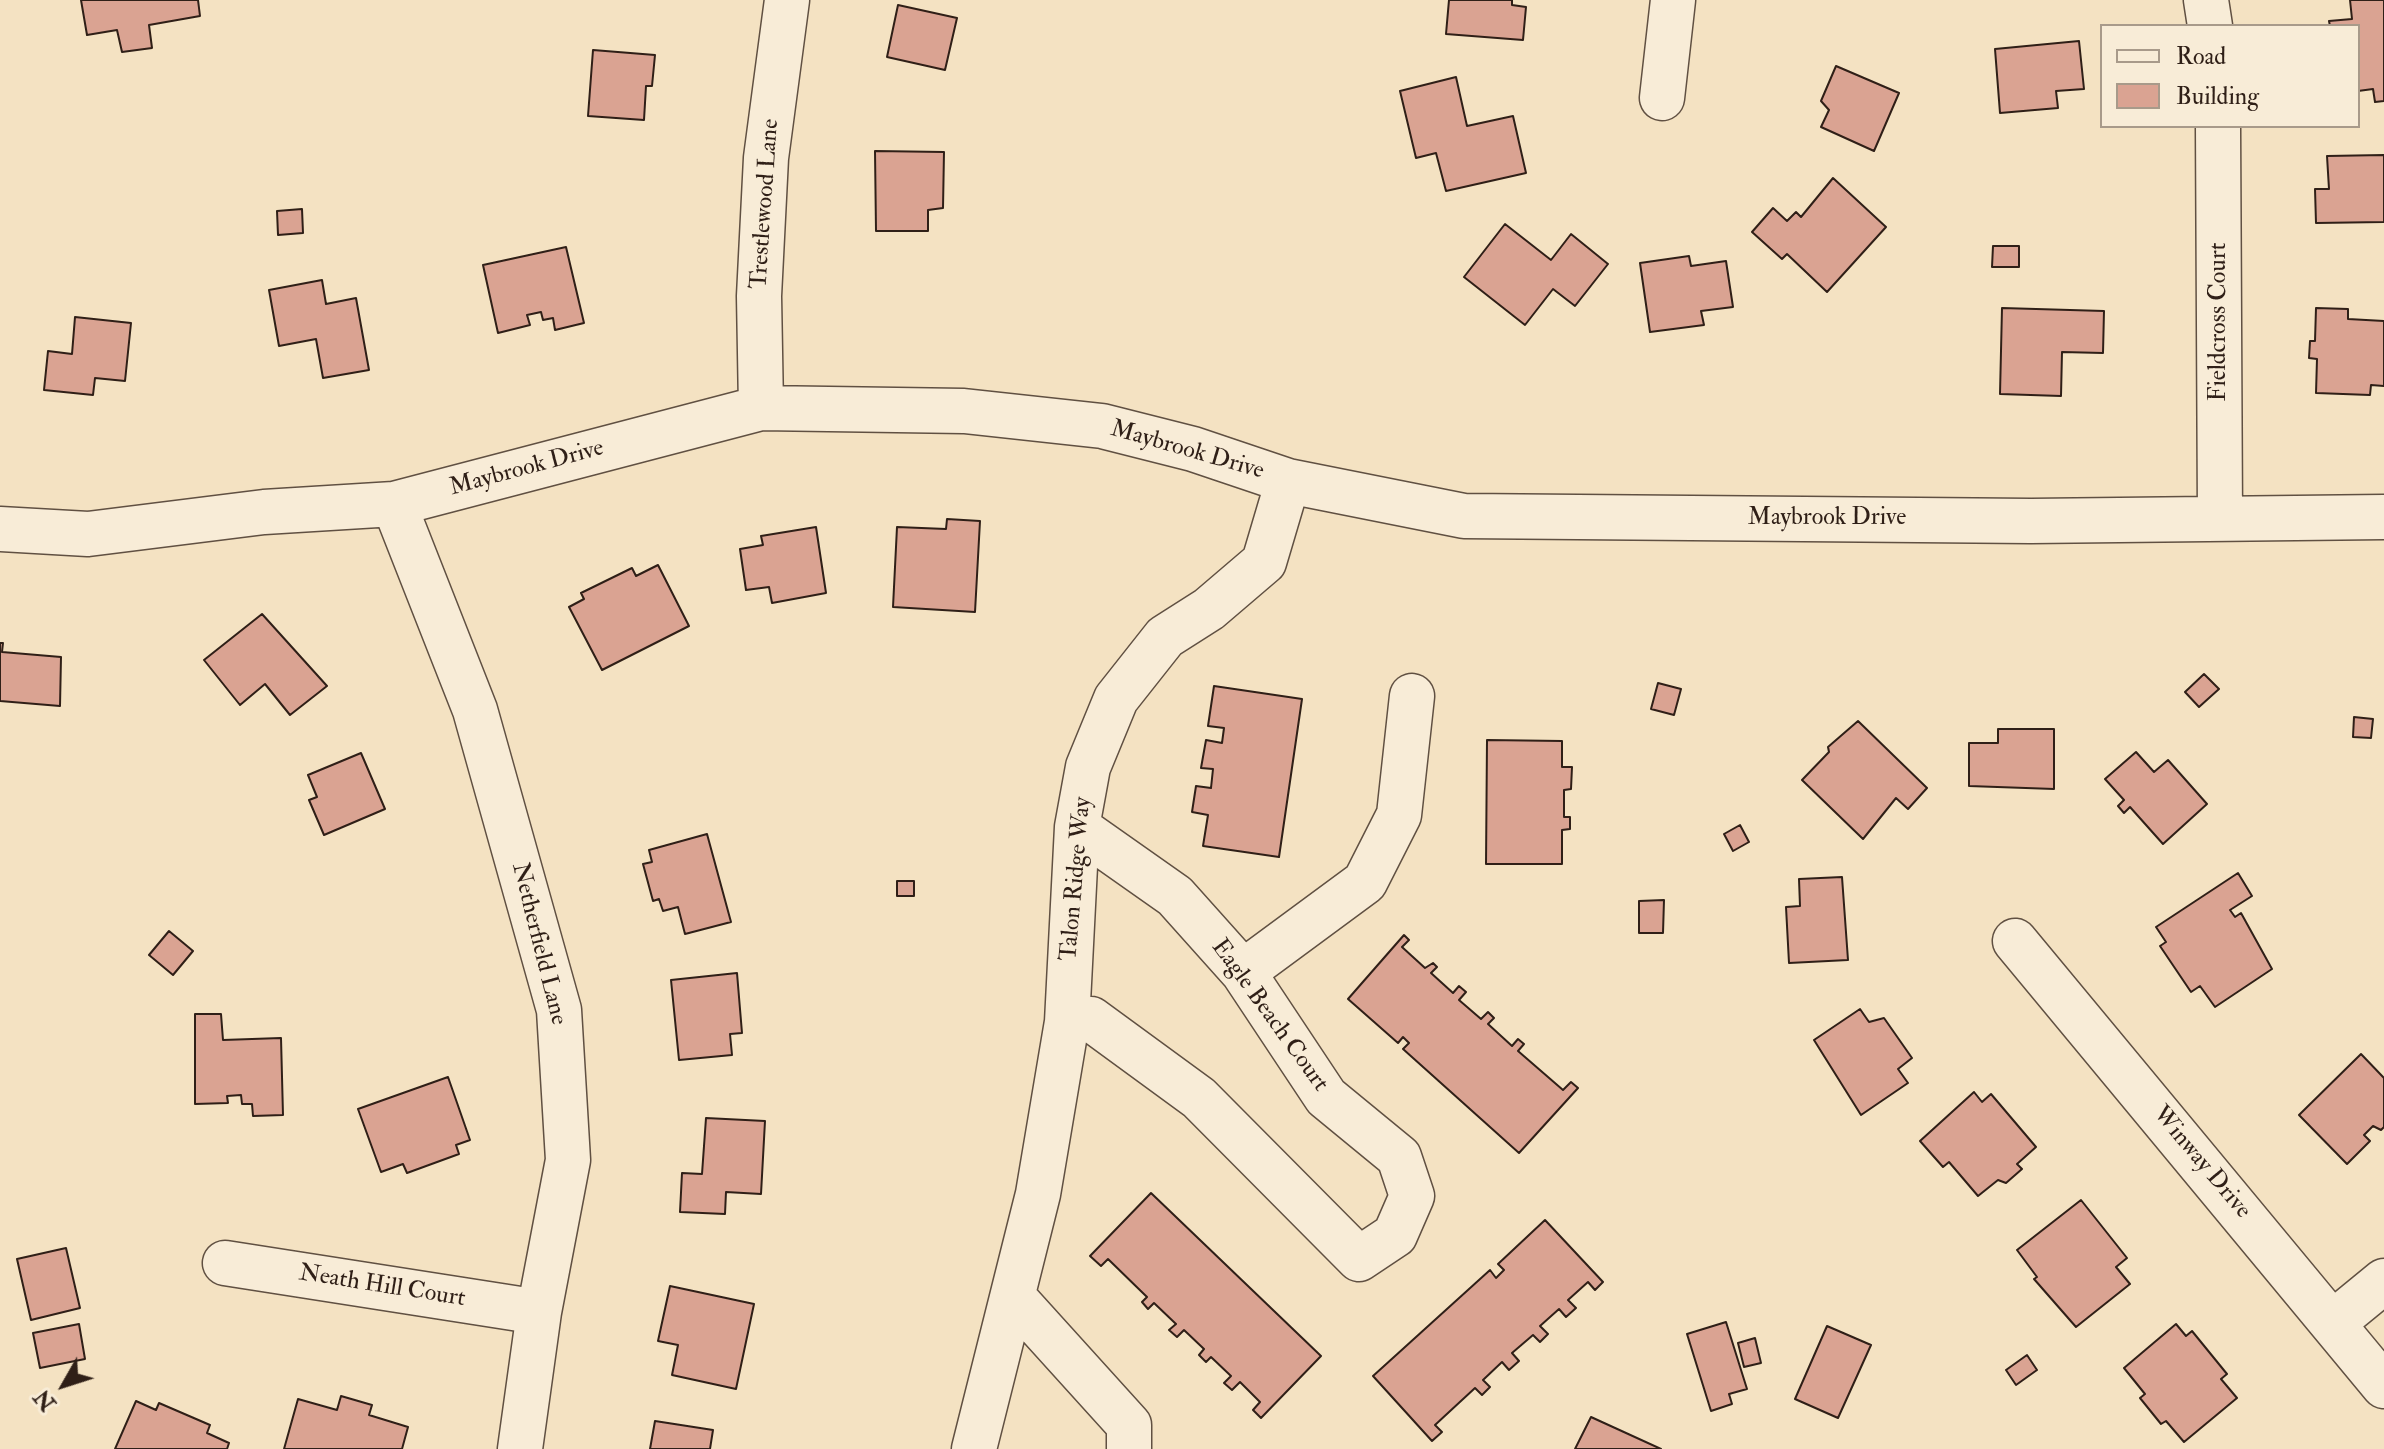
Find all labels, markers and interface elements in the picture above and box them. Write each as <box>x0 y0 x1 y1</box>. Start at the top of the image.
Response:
legend <box>2100 24 2360 128</box>
text: Road <box>2176 41 2226 72</box>
text: Building <box>2176 81 2259 112</box>
street label: Trestlewood Lane <box>746 118 786 290</box>
street label: Fieldcross Court <box>2206 243 2234 401</box>
street label: Maybrook Drive <box>1107 415 1267 487</box>
street label: Maybrook Drive <box>447 435 607 503</box>
street label: Maybrook Drive <box>1748 505 1906 533</box>
street label: Talon Ridge Way <box>1055 796 1099 962</box>
street label: Netherfield Lane <box>504 860 572 1028</box>
street label: Eagle Beach Court <box>1204 934 1334 1098</box>
street label: Winway Drive <box>2146 1101 2256 1225</box>
street label: Neath Hill Court <box>297 1260 467 1314</box>
north arrow <box>24 1345 104 1425</box>
text: N <box>28 1384 62 1417</box>

